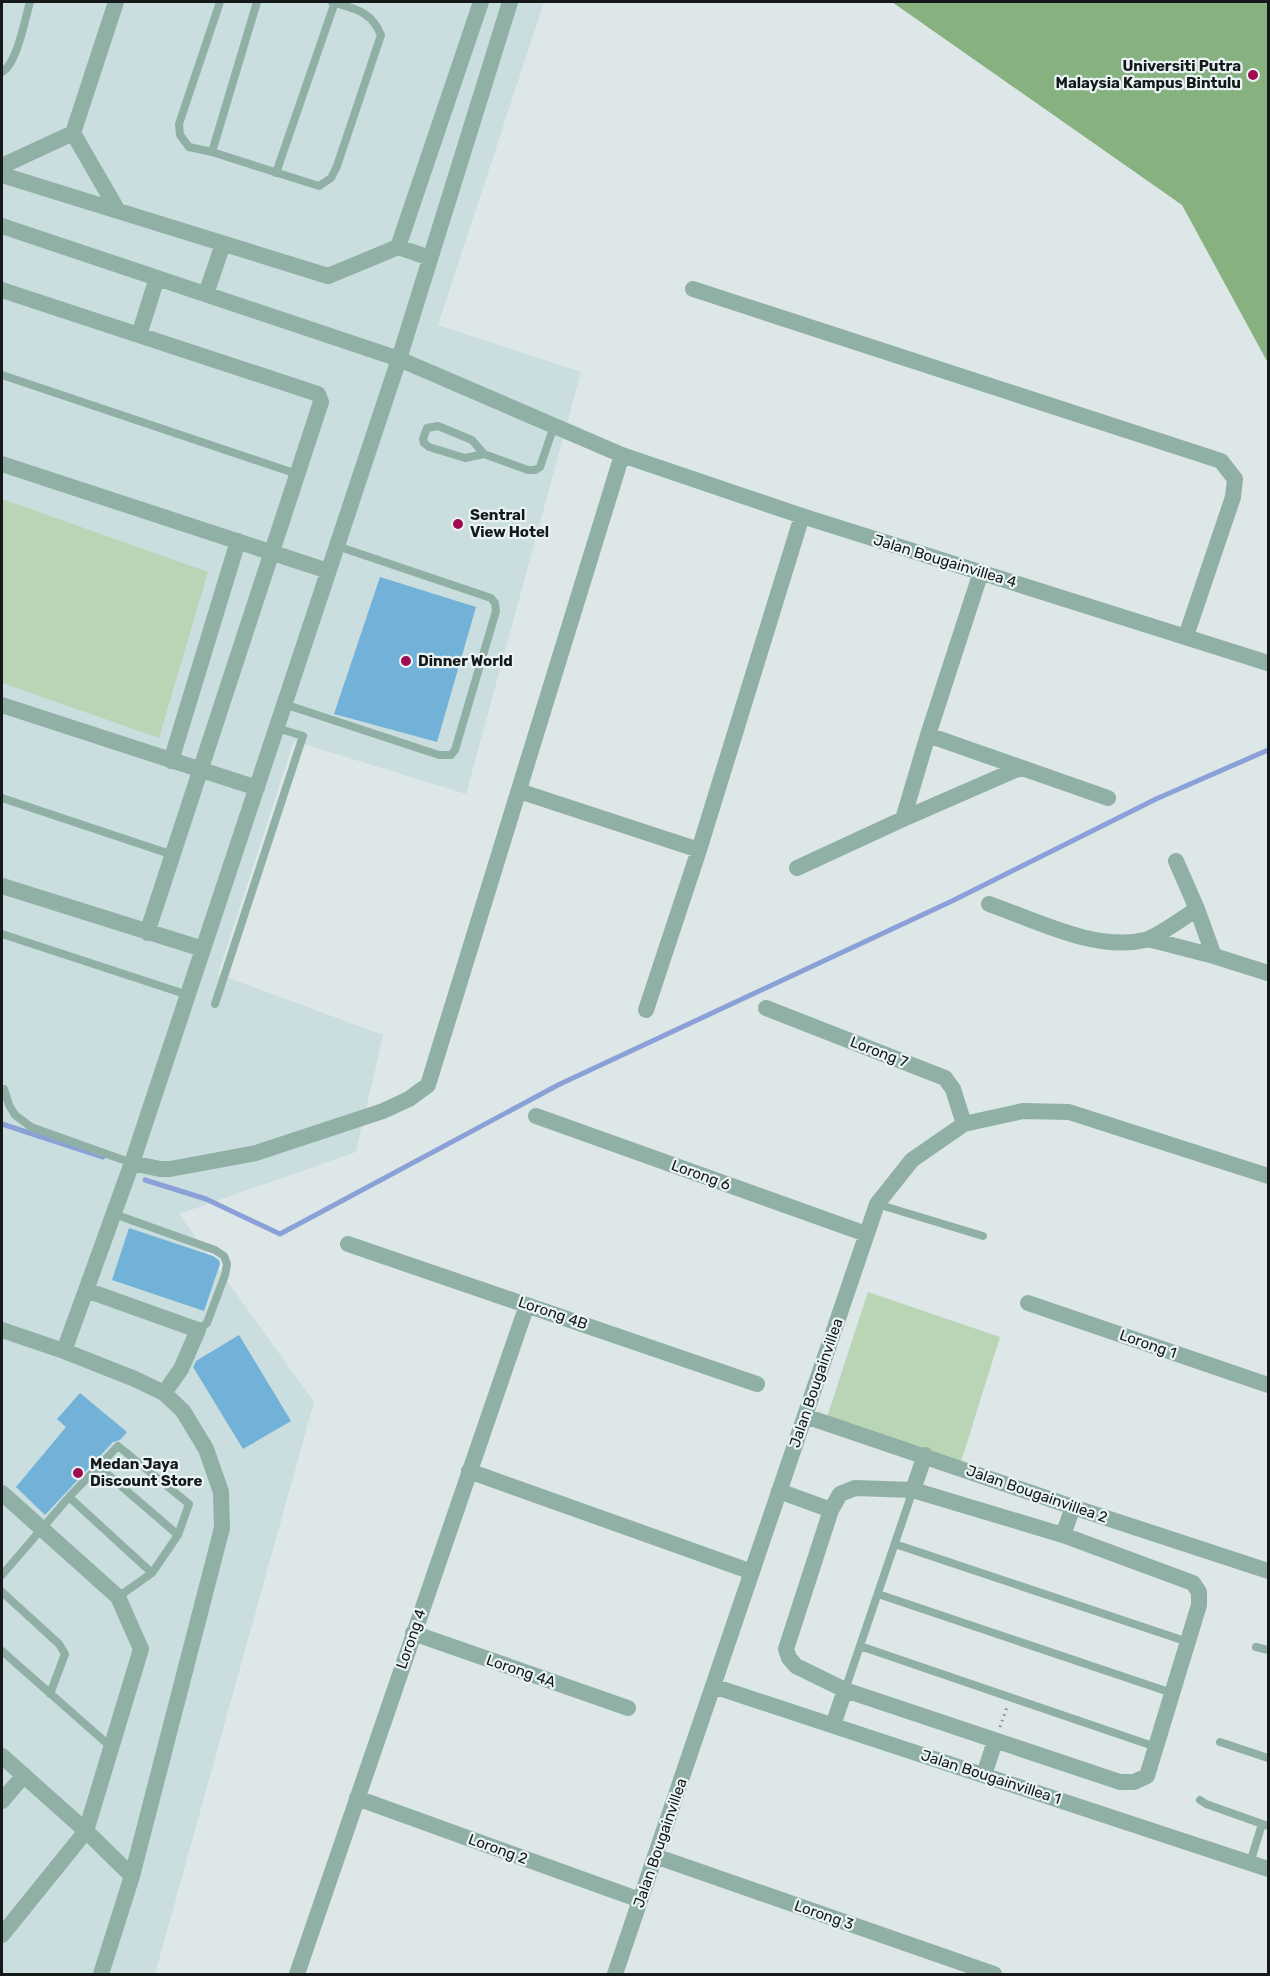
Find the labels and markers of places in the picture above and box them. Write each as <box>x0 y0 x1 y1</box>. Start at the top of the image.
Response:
place label: Universiti Putra Malaysia Kampus Bintulu <box>1056 57 1241 92</box>
marker: Universiti Putra Malaysia Kampus Bintulu <box>1246 68 1260 82</box>
place label: Sentral View Hotel <box>470 506 549 541</box>
marker: Sentral View Hotel <box>451 517 465 531</box>
place label: Dinner World <box>418 652 513 670</box>
marker: Dinner World <box>399 654 413 668</box>
place label: Medan Jaya Discount Store <box>90 1455 203 1490</box>
marker: Medan Jaya Discount Store <box>71 1466 85 1480</box>

